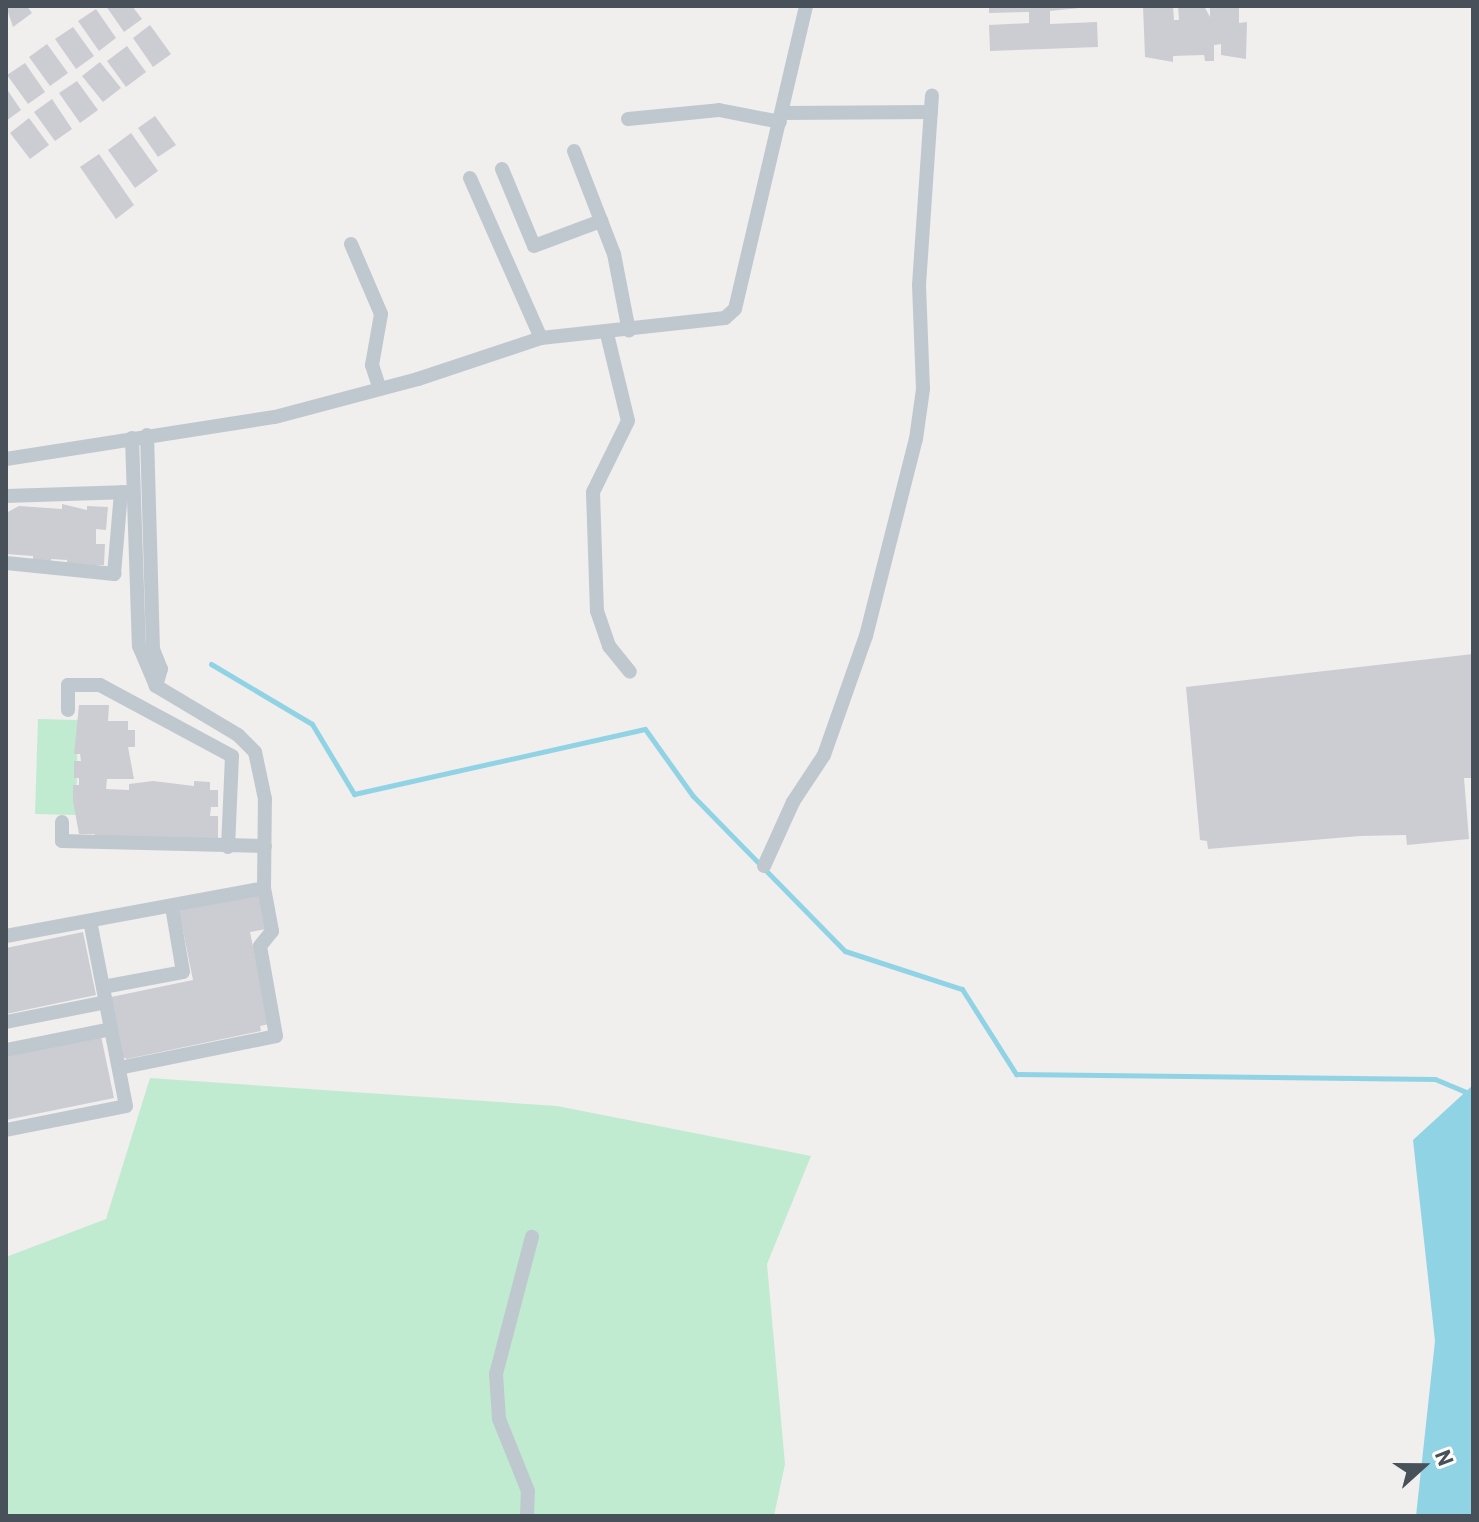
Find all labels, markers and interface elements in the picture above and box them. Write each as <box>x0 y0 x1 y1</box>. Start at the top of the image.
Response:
north arrow <box>1383 1426 1463 1506</box>
text: N <box>1431 1446 1460 1469</box>

